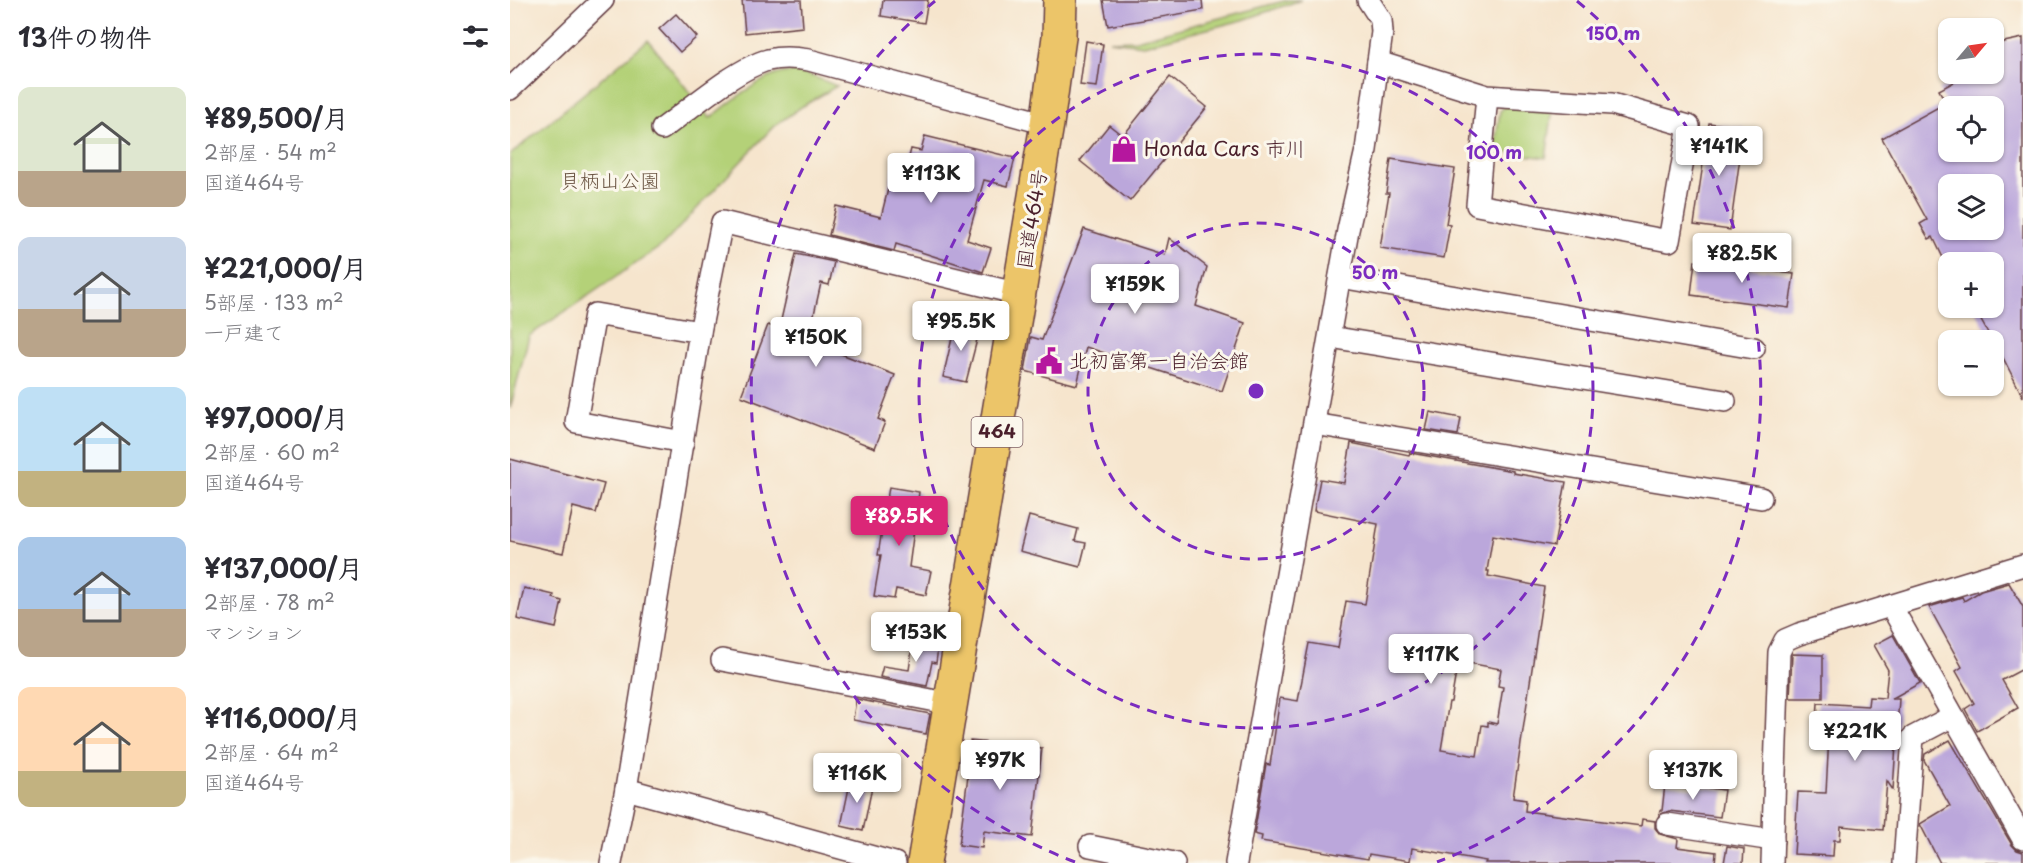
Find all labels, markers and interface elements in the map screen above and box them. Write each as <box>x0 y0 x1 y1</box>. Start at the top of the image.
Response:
text: 13件の物件 <box>18 17 151 56</box>
north arrow <box>1938 18 2004 84</box>
map controls <box>1938 18 2004 396</box>
text: 150 m <box>1586 19 1640 46</box>
icon: filters <box>459 20 492 53</box>
button: locate <box>1938 96 2004 162</box>
text: ¥89,500/月 <box>204 98 349 137</box>
icon: home <box>66 111 138 183</box>
pin: ¥141K <box>1677 126 1761 177</box>
text: ¥141K <box>1690 130 1748 160</box>
place label: Honda Cars 市川 <box>1144 133 1306 163</box>
shop icon: Honda Cars 市川 <box>1109 134 1139 164</box>
text: 2部屋 · 54 m² <box>204 137 337 167</box>
text: 100 m <box>1466 138 1522 165</box>
pin: ¥113K <box>889 153 973 204</box>
text: ¥113K <box>901 157 961 187</box>
park label: 貝柄山公園 <box>560 165 660 195</box>
text: 国道464号 <box>204 167 304 197</box>
street label: 国道464号 <box>1008 167 1054 271</box>
button: layers <box>1938 174 2004 240</box>
pin: ¥82.5K <box>1693 233 1791 284</box>
text: ¥82.5K <box>1706 237 1778 267</box>
text: ¥221,000/月 <box>204 248 367 287</box>
button: + <box>1938 252 2004 318</box>
text: 50 m <box>1352 258 1398 285</box>
icon: home <box>66 261 138 333</box>
pin: ¥159K <box>1093 264 1177 315</box>
text: ¥159K <box>1105 268 1165 298</box>
text: 5部屋 · 133 m² <box>204 287 344 317</box>
pin: ¥95.5K <box>912 301 1010 352</box>
text: ¥95.5K <box>926 305 996 335</box>
text: 一戸建て <box>204 317 284 347</box>
pin: ¥150K <box>774 317 858 368</box>
text: ¥150K <box>785 321 847 351</box>
button: − <box>1938 330 2004 396</box>
place label: 北初富第一自治会館 <box>1069 345 1249 375</box>
public building icon: 北初富第一自治会館 <box>1034 346 1064 376</box>
centre of rings <box>1246 381 1266 401</box>
text: ¥97,000/月 <box>204 398 349 437</box>
icon: home <box>66 411 138 483</box>
road number: 464 <box>972 417 1022 447</box>
text: 2部屋 · 60 m² <box>204 437 340 467</box>
text: 国道464号 <box>204 467 304 497</box>
pin: ¥89.5K <box>850 496 948 547</box>
text: ¥89.5K <box>865 500 933 530</box>
text: ¥137,000/月 <box>204 548 363 587</box>
icon: home <box>66 561 138 633</box>
text: 2部屋 · 78 m² <box>204 587 335 617</box>
pin: ¥153K <box>874 612 958 663</box>
text: ¥153K <box>885 616 947 646</box>
text: マンション <box>204 617 303 647</box>
pin: ¥117K <box>1389 634 1473 685</box>
text: ¥117K <box>1403 638 1460 668</box>
text: ¥116,000/月 <box>204 698 362 737</box>
icon: home <box>66 711 138 783</box>
pin: ¥221K <box>1813 711 1897 762</box>
text: ¥221K <box>1823 715 1887 745</box>
text: 2部屋 · 64 m² <box>204 737 339 767</box>
pin: ¥97K <box>964 740 1036 791</box>
text: ¥97K <box>975 744 1025 774</box>
pin: ¥137K <box>1651 750 1735 801</box>
pin: ¥116K <box>815 753 899 804</box>
text: ¥137K <box>1663 754 1723 784</box>
text: ¥116K <box>827 757 887 787</box>
text: 国道464号 <box>204 767 304 797</box>

